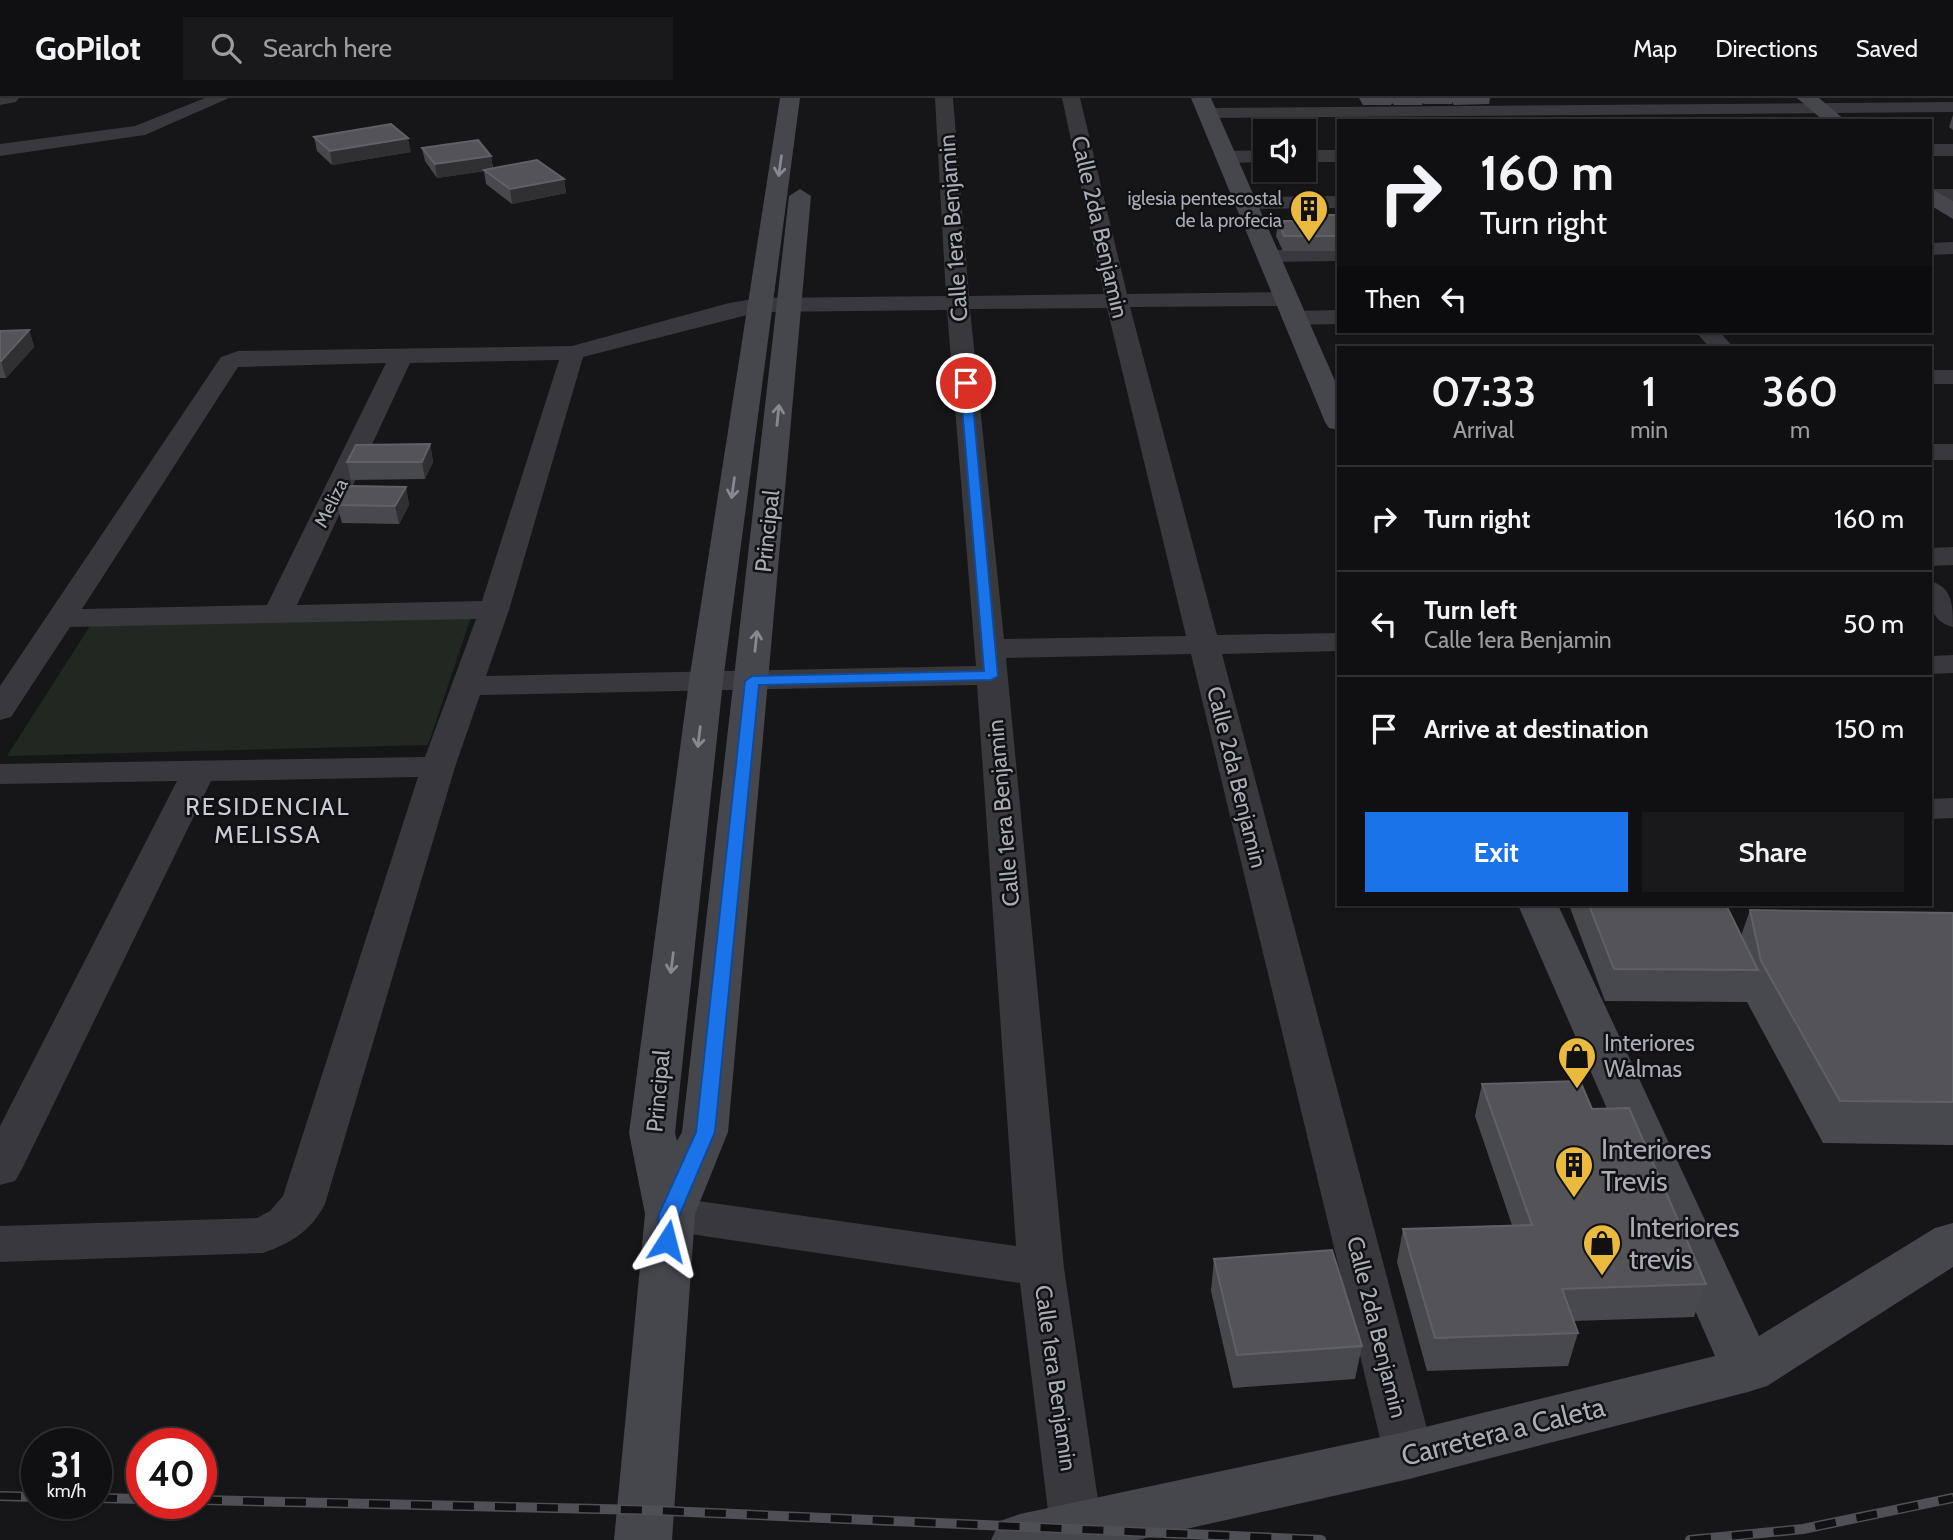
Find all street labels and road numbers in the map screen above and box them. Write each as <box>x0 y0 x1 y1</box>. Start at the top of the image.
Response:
street label: Calle 1era Benjamin <box>932 133 974 323</box>
street label: Calle 2da Benjamin <box>1065 133 1135 321</box>
street label: Meliza <box>309 475 353 531</box>
street label: Principal <box>749 488 785 574</box>
street label: Calle 2da Benjamin <box>1201 683 1273 871</box>
street label: Calle 1era Benjamin <box>981 718 1025 908</box>
street label: Principal <box>640 1048 676 1133</box>
street label: Calle 2da Benjamin <box>1341 1233 1413 1421</box>
street label: Calle 1era Benjamin <box>1029 1283 1083 1473</box>
street label: Carretera a Caleta <box>1398 1389 1609 1473</box>

